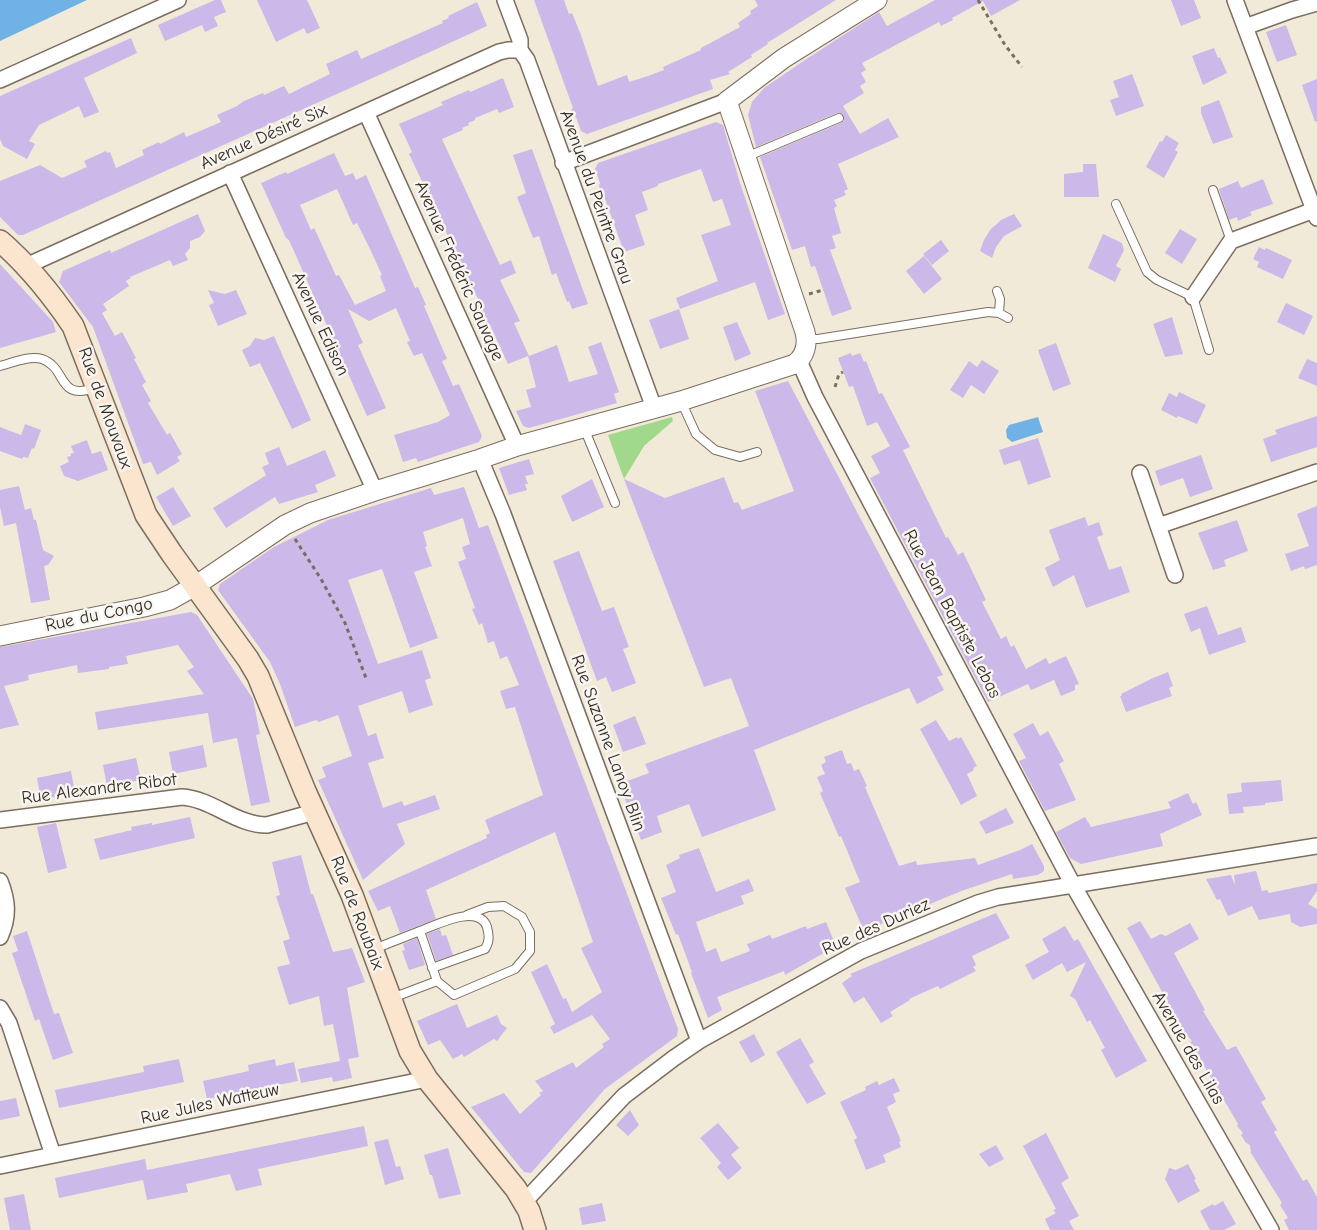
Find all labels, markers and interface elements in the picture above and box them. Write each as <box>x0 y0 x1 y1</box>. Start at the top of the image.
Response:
street label: Avenue Désiré Six <box>197 99 331 175</box>
street label: Avenue du Peintre Grau <box>555 107 637 287</box>
street label: Avenue Frédéric Sauvage <box>410 178 508 364</box>
street label: Avenue Edison <box>287 269 353 379</box>
street label: Rue de Mouvaux <box>73 344 137 472</box>
street label: Rue Jean Baptiste Lebas <box>898 526 1006 702</box>
street label: Rue du Congo <box>43 593 155 637</box>
street label: Rue Suzanne Lanoy Blin <box>566 652 650 834</box>
street label: Rue Alexandre Ribot <box>20 769 178 809</box>
street label: Rue de Roubaix <box>325 853 389 973</box>
street label: Rue des Duriez <box>819 894 933 960</box>
street label: Avenue des Lilas <box>1147 988 1229 1108</box>
street label: Rue Jules Watteuw <box>139 1079 281 1129</box>

